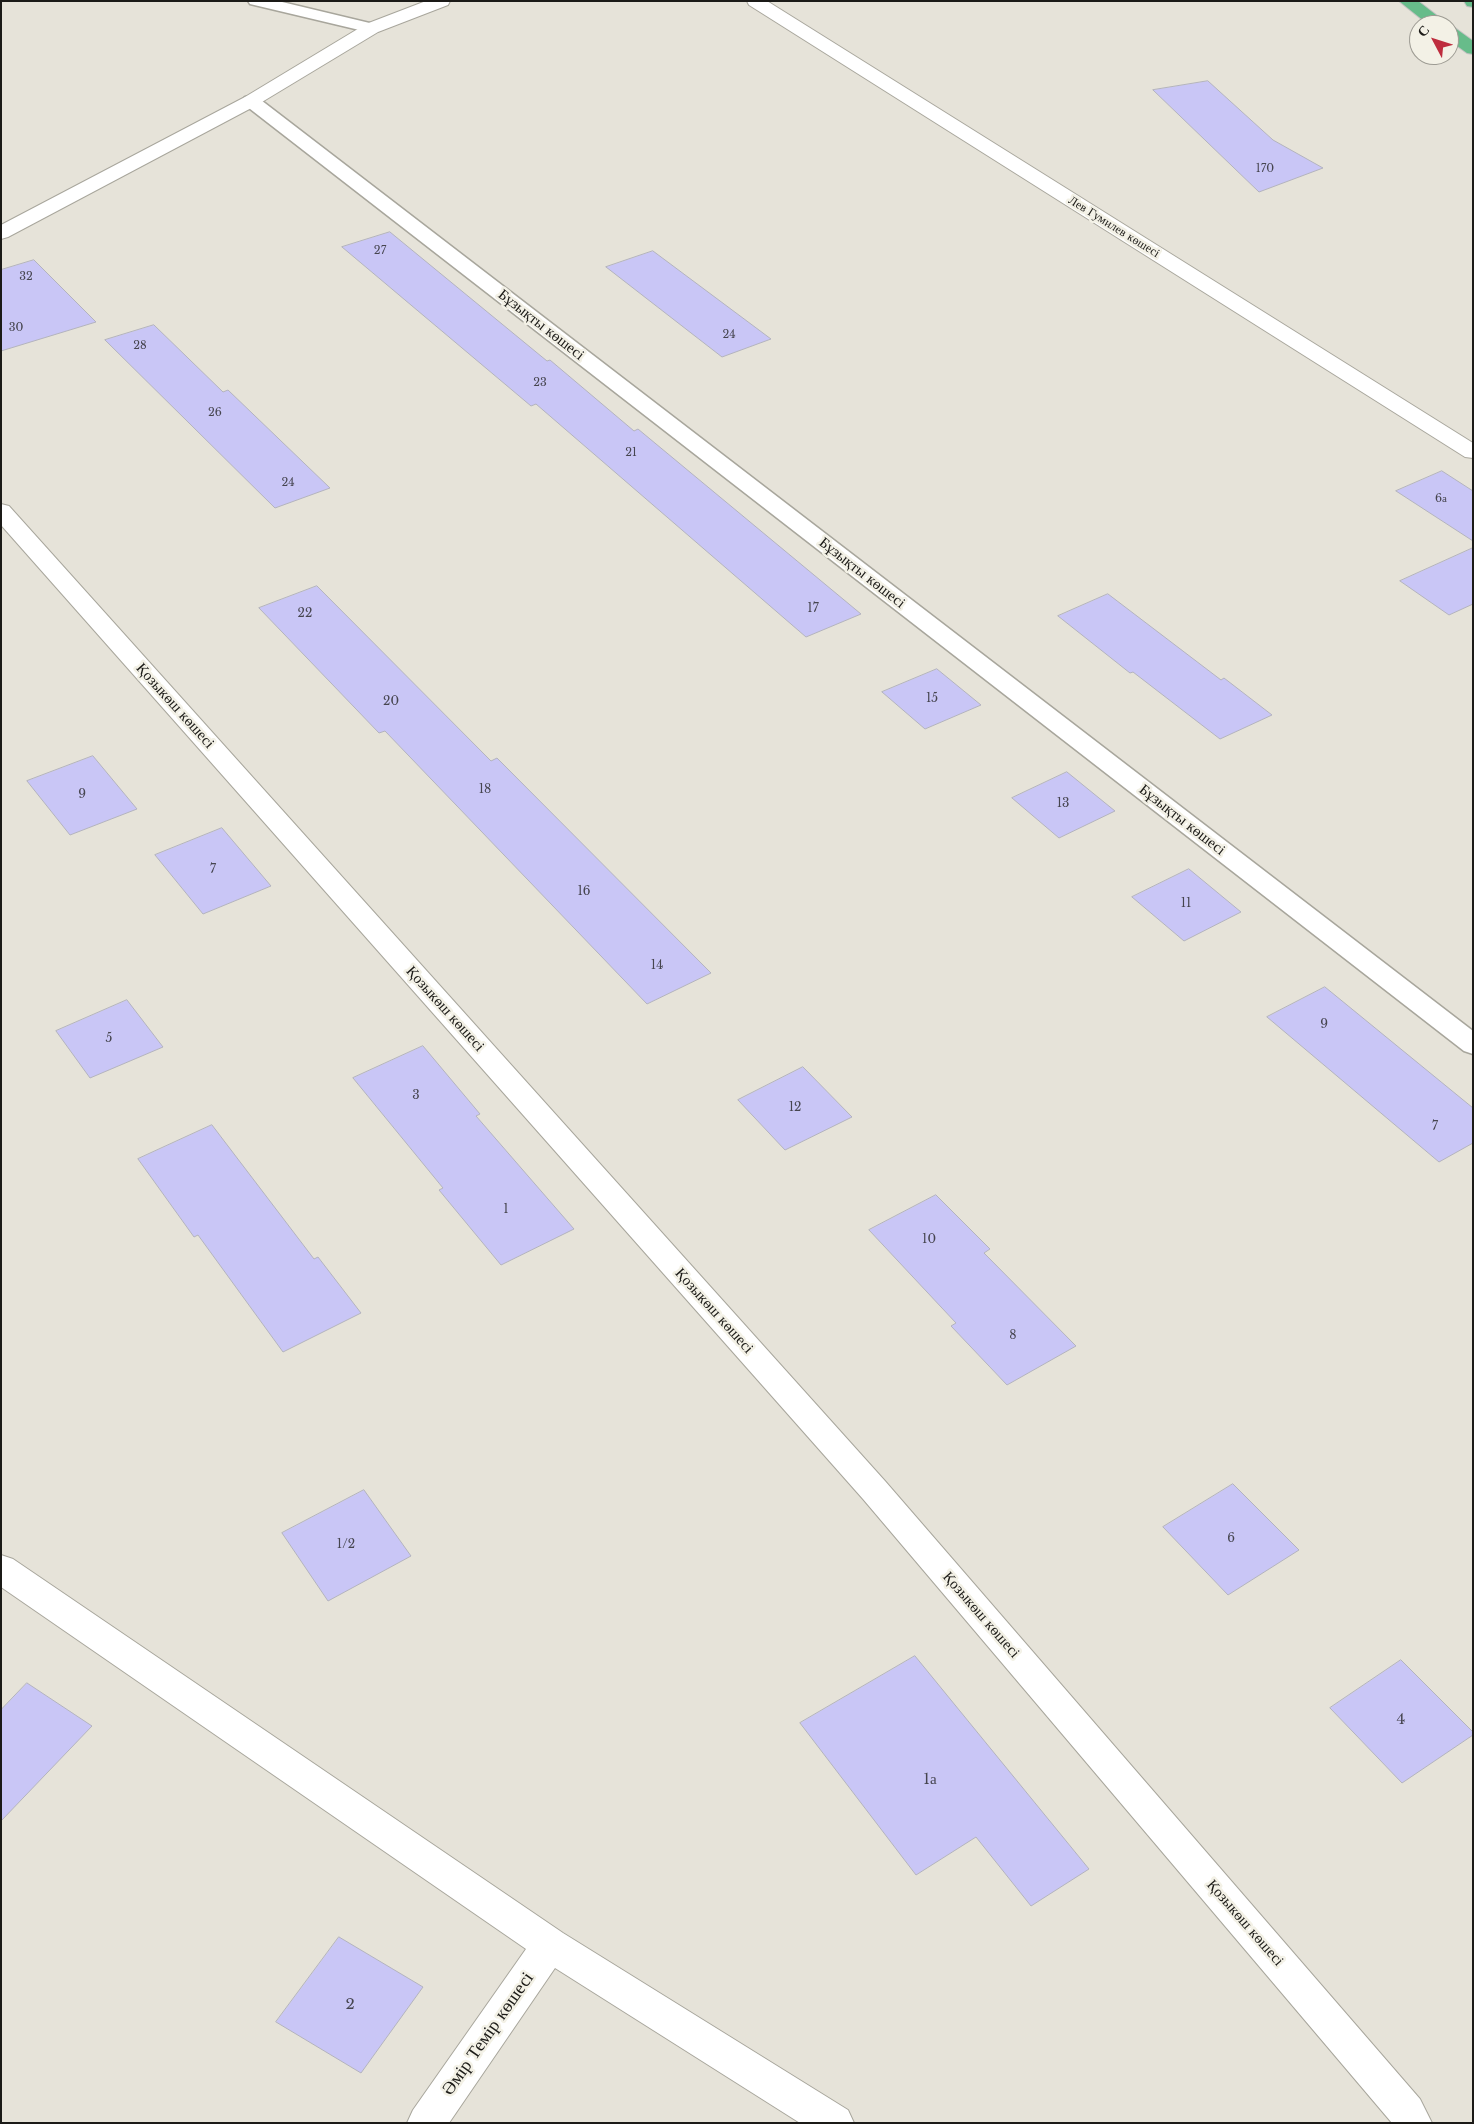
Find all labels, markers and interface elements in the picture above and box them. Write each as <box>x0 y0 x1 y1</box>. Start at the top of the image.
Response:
north arrow <box>1409 15 1459 65</box>
text: С <box>1413 21 1433 41</box>
house number: 170 <box>1256 162 1274 176</box>
street label: Лев Гумилев көшесі <box>1066 193 1162 261</box>
house number: 27 <box>374 244 386 258</box>
house number: 32 <box>19 270 33 284</box>
street label: Бұзықты көшесі <box>494 286 588 364</box>
house number: 30 <box>9 321 23 335</box>
house number: 24 <box>722 328 736 342</box>
house number: 28 <box>133 339 147 353</box>
house number: 23 <box>533 376 547 390</box>
house number: 26 <box>208 406 222 420</box>
house number: 21 <box>625 446 637 460</box>
house number: 24 <box>281 476 295 490</box>
house number: 6а <box>1435 492 1447 506</box>
street label: Бұзықты көшесі <box>815 534 909 612</box>
house number: 17 <box>807 602 819 616</box>
house number: 22 <box>298 607 312 621</box>
street label: Қозыкөш көшесі <box>132 660 218 752</box>
house number: 15 <box>926 692 938 706</box>
house number: 20 <box>383 695 399 709</box>
street label: Бұзықты көшесі <box>1135 781 1229 859</box>
house number: 18 <box>479 783 491 797</box>
house number: 9 <box>78 788 86 802</box>
house number: 13 <box>1057 797 1069 811</box>
house number: 7 <box>210 863 216 877</box>
house number: 16 <box>577 885 591 899</box>
house number: 11 <box>1181 897 1191 911</box>
house number: 14 <box>651 959 663 973</box>
street label: Қозыкөш көшесі <box>402 963 488 1055</box>
house number: 9 <box>1320 1018 1328 1032</box>
house number: 5 <box>106 1032 112 1046</box>
house number: 3 <box>412 1089 420 1103</box>
house number: 12 <box>789 1101 801 1115</box>
house number: 7 <box>1432 1120 1438 1134</box>
house number: 1 <box>503 1203 509 1217</box>
house number: 10 <box>922 1233 936 1247</box>
street label: Қозыкөш көшесі <box>671 1265 757 1357</box>
house number: 8 <box>1009 1329 1017 1343</box>
house number: 6 <box>1227 1532 1235 1546</box>
house number: 1/2 <box>337 1538 355 1552</box>
street label: Қозыкөш көшесі <box>939 1568 1023 1662</box>
house number: 4 <box>1397 1711 1405 1729</box>
house number: 1а <box>923 1771 937 1789</box>
street label: Қозыкөш көшесі <box>1203 1876 1287 1970</box>
street label: Әмір Темір көшесі <box>437 1968 539 2100</box>
house number: 2 <box>345 1996 355 2014</box>

